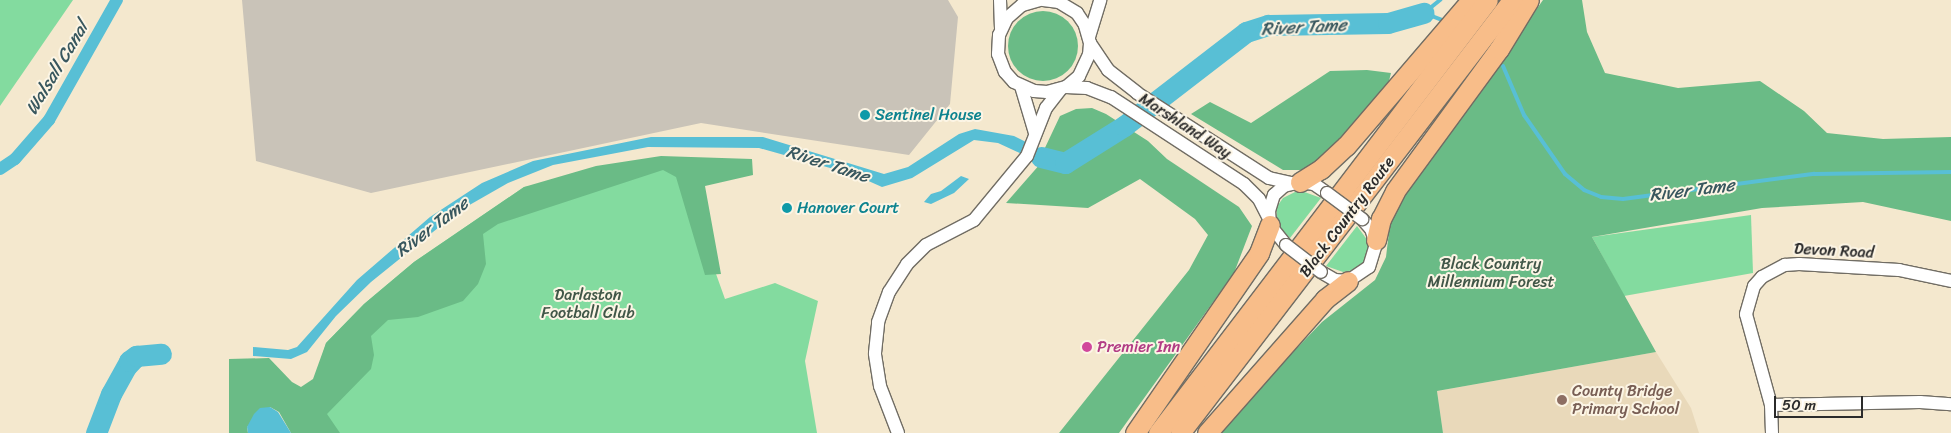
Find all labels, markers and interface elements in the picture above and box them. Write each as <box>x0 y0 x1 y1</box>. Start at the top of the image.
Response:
water label: River Tame <box>1260 14 1348 40</box>
water label: Walsall Canal <box>21 18 93 118</box>
street label: Marshland Way <box>1135 89 1235 163</box>
place label: Sentinel House <box>875 105 982 125</box>
marker: Sentinel House <box>859 109 871 121</box>
water label: River Tame <box>784 140 872 188</box>
street label: Black Country Route <box>1295 153 1399 281</box>
water label: River Tame <box>1648 174 1736 206</box>
water label: River Tame <box>391 192 473 262</box>
place label: Hanover Court <box>797 198 899 218</box>
marker: Hanover Court <box>781 202 793 214</box>
street label: Devon Road <box>1793 239 1875 263</box>
park label: Black Country Millennium Forest <box>1427 254 1555 292</box>
park label: Darlaston Football Club <box>541 285 635 323</box>
place label: Premier Inn <box>1097 337 1180 357</box>
marker: Premier Inn <box>1081 341 1093 353</box>
place label: County Bridge Primary School <box>1572 381 1679 419</box>
scale bar <box>1776 386 1865 418</box>
text: 50 m <box>1782 392 1816 418</box>
marker: County Bridge Primary School <box>1556 394 1568 406</box>

